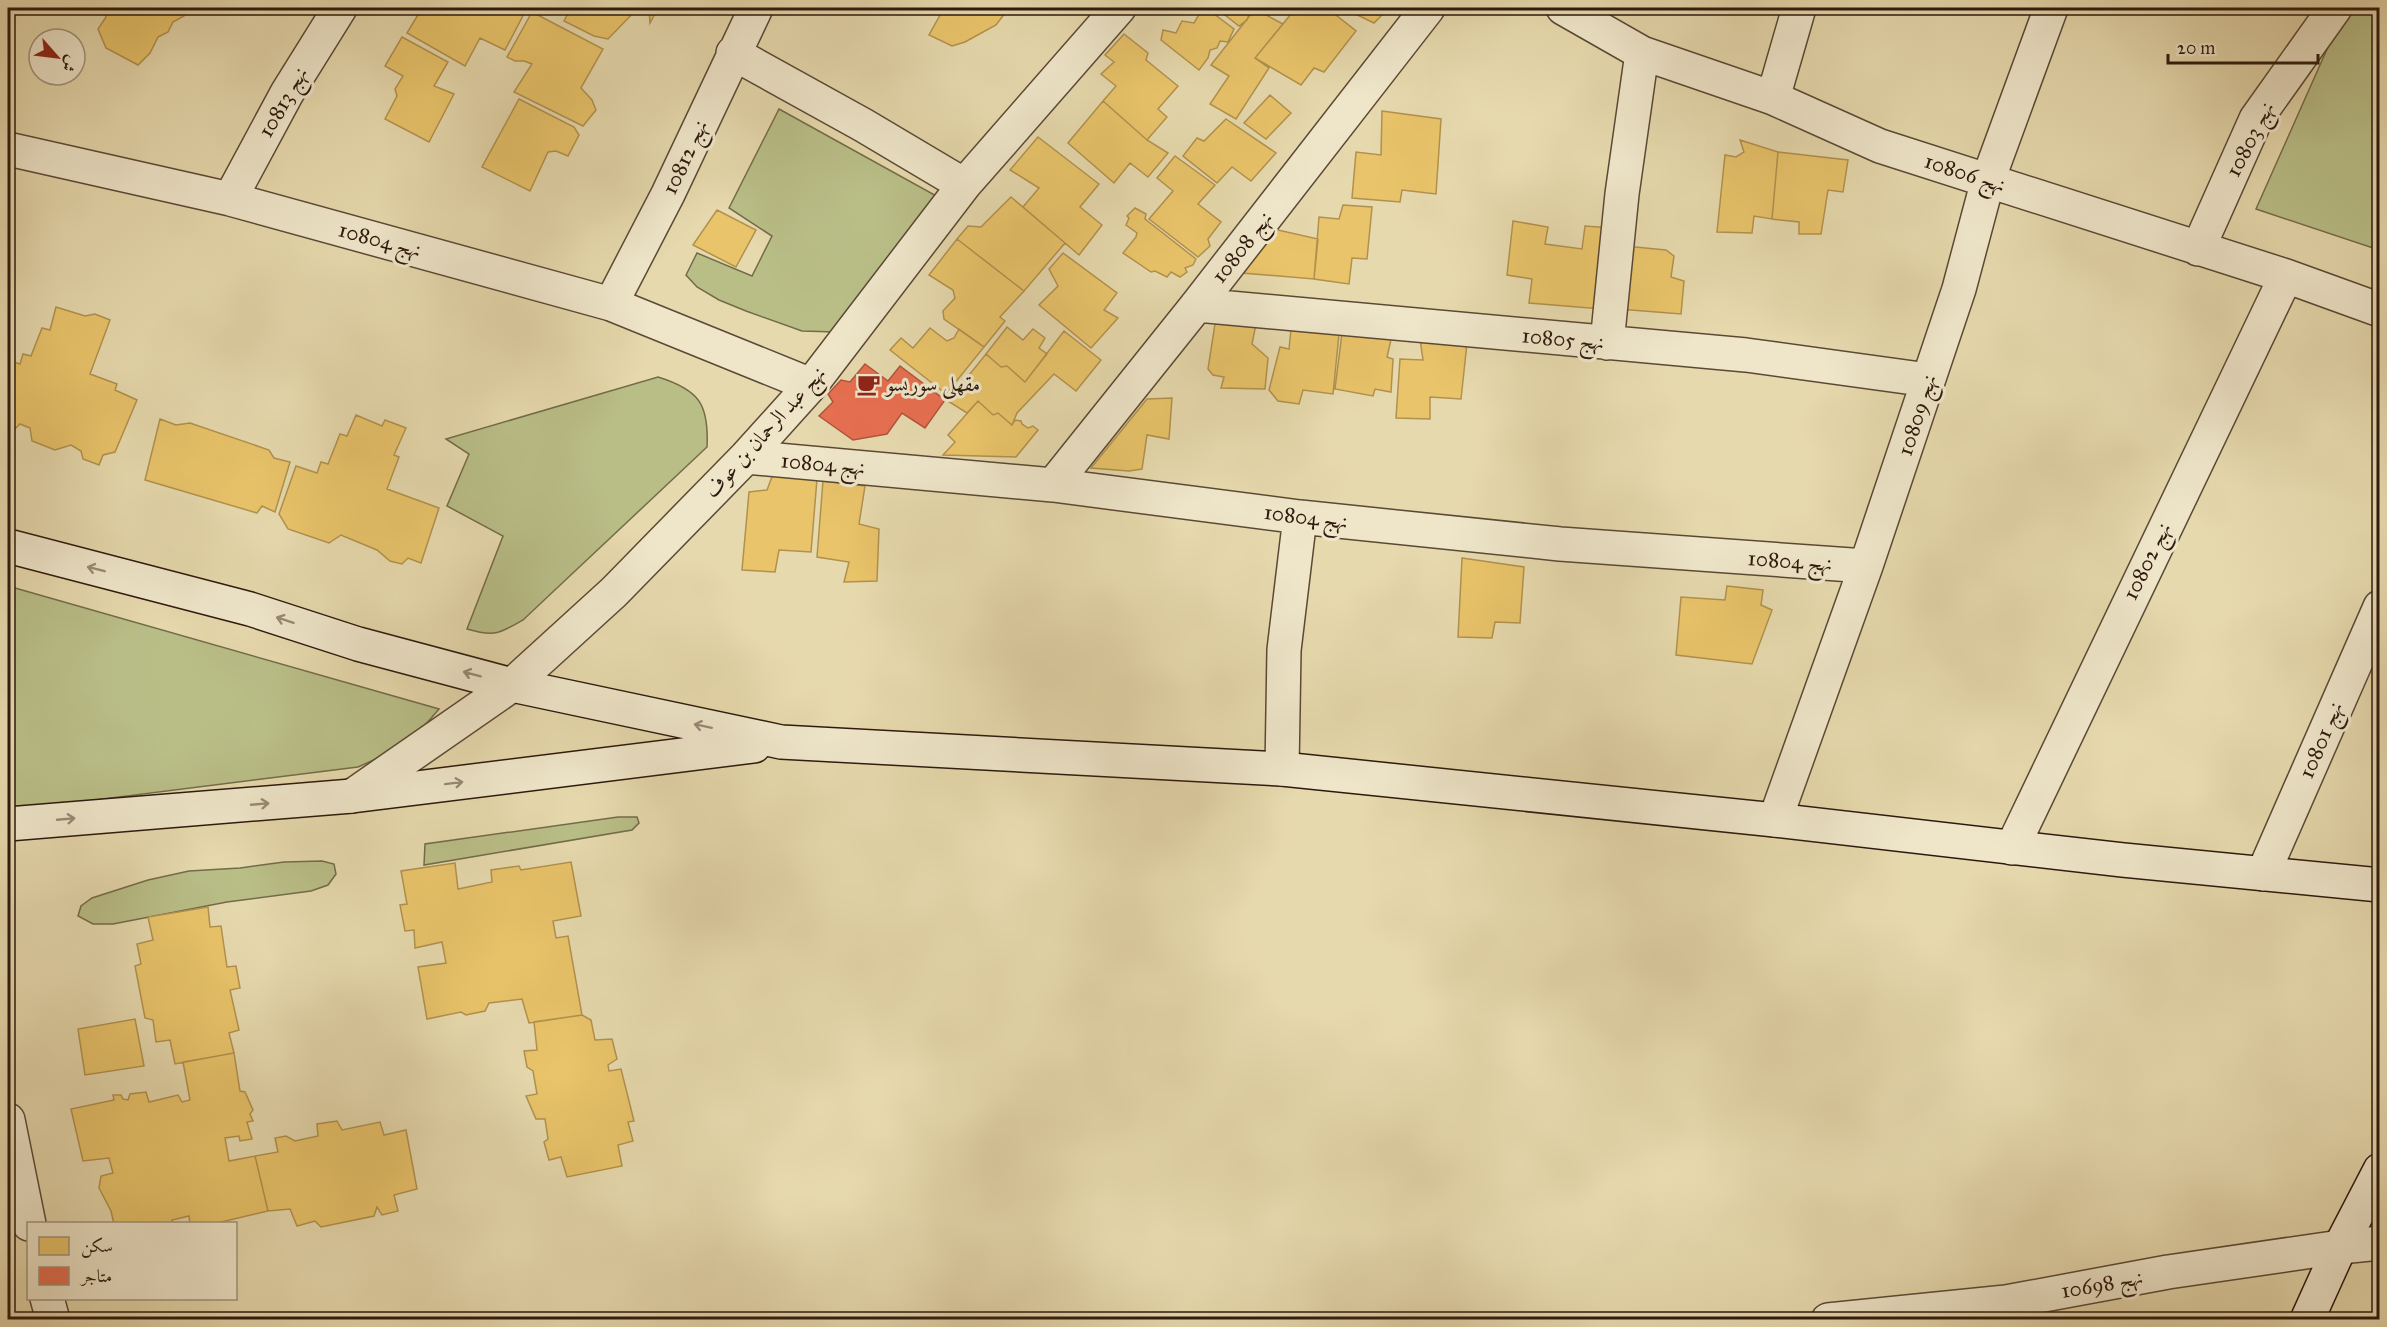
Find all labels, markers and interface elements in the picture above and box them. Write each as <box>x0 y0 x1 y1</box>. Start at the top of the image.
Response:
north arrow <box>27 27 87 87</box>
scale bar <box>2168 27 2318 65</box>
text: 20 m <box>2177 37 2215 59</box>
text: ش <box>58 52 82 75</box>
street label: نهج 10813 <box>252 62 319 145</box>
street label: نهج 10803 <box>2220 97 2285 184</box>
street label: نهج 10812 <box>656 116 719 201</box>
street label: نهج 10806 <box>1919 148 2009 204</box>
street label: نهج 10808 <box>1206 206 1283 292</box>
street label: نهج 10804 <box>334 216 424 269</box>
street label: نهج 10805 <box>1520 322 1605 362</box>
street label: نهج عبد الرحمان بن عوف <box>699 361 836 507</box>
cafe icon: مقهلى سوريسو <box>855 371 881 397</box>
place label: مقهلى سوريسو <box>884 371 980 400</box>
street label: نهج 10809 <box>1892 371 1948 461</box>
street label: نهج 10804 <box>779 447 866 487</box>
street label: نهج 10804 <box>1262 499 1350 541</box>
street label: نهج 10802 <box>2117 518 2182 607</box>
street label: نهج 10804 <box>1746 545 1833 583</box>
one-way arrow <box>87 563 106 574</box>
one-way arrow <box>276 614 295 625</box>
one-way arrow <box>463 668 482 680</box>
street label: نهج 10801 <box>2293 698 2354 785</box>
one-way arrow <box>694 720 713 731</box>
one-way arrow <box>444 777 463 788</box>
one-way arrow <box>250 798 270 809</box>
one-way arrow <box>55 814 75 825</box>
legend <box>27 1222 237 1300</box>
text: سكن <box>81 1235 113 1258</box>
street label: نهج 10698 <box>2059 1264 2146 1310</box>
text: متاجر <box>79 1265 112 1287</box>

